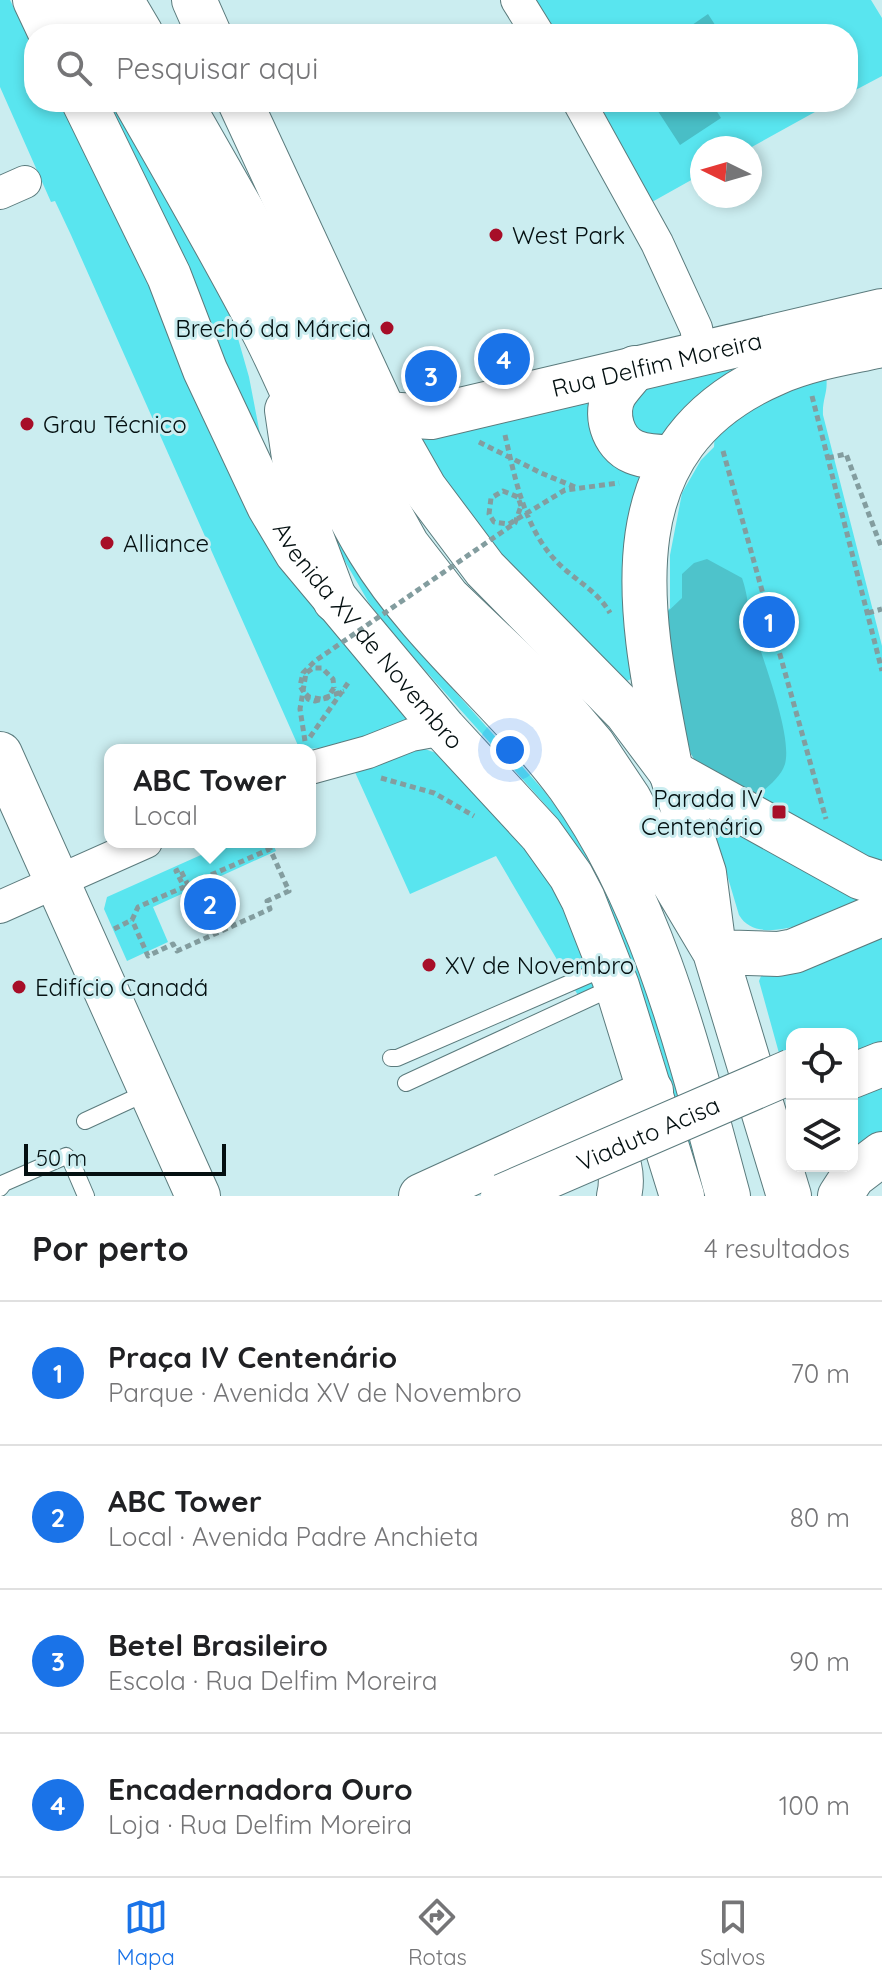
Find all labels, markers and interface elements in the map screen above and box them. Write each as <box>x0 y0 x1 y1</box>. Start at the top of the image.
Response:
search box <box>24 24 858 112</box>
icon: search <box>52 46 96 90</box>
text: Pesquisar aqui <box>116 49 318 87</box>
north arrow <box>690 136 762 208</box>
place label: West Park <box>512 220 625 250</box>
marker: West Park <box>487 226 505 244</box>
place label: Brechó da Márcia <box>175 313 371 343</box>
marker: Brechó da Márcia <box>378 319 396 337</box>
street label: Rua Delfim Moreira <box>549 325 765 403</box>
pin: 4 <box>478 329 530 389</box>
pin: 3 <box>405 346 457 406</box>
place label: Grau Técnico <box>43 409 187 439</box>
marker: Grau Técnico <box>18 415 36 433</box>
street label: Avenida XV de Novembro <box>267 516 470 755</box>
place label: Alliance <box>123 528 209 558</box>
marker: Alliance <box>98 534 116 552</box>
pin: 1 <box>743 592 795 652</box>
your location <box>490 730 530 770</box>
popup <box>104 744 316 848</box>
text: ABC Tower <box>133 761 287 799</box>
place label: Parada IV Centenário <box>641 783 763 841</box>
text: Local <box>133 799 198 832</box>
marker: Parada IV Centenário <box>770 803 788 821</box>
pin: 2 <box>184 874 236 934</box>
place label: XV de Novembro <box>445 950 634 980</box>
marker: XV de Novembro <box>420 956 438 974</box>
place label: Edifício Canadá <box>35 972 208 1002</box>
marker: Edifício Canadá <box>10 978 28 996</box>
map controls <box>786 1028 858 1172</box>
button: locate <box>786 1028 858 1100</box>
street label: Viaduto Acisa <box>572 1089 724 1177</box>
button: layers <box>786 1100 858 1172</box>
scale bar <box>24 1140 226 1176</box>
text: 50 m <box>36 1144 87 1172</box>
text: Por perto <box>32 1227 189 1270</box>
text: 4 resultados <box>704 1232 850 1265</box>
text: Praça IV Centenário <box>108 1338 397 1376</box>
text: 1 <box>53 1357 63 1390</box>
text: 70 m <box>790 1357 850 1390</box>
text: Parque · Avenida XV de Novembro <box>108 1376 522 1409</box>
text: ABC Tower <box>108 1482 262 1520</box>
text: 2 <box>51 1501 65 1534</box>
text: 80 m <box>790 1501 850 1534</box>
text: Local · Avenida Padre Anchieta <box>108 1520 479 1553</box>
text: Betel Brasileiro <box>108 1626 328 1664</box>
text: 3 <box>51 1645 65 1678</box>
text: 90 m <box>789 1645 850 1678</box>
text: Escola · Rua Delfim Moreira <box>108 1664 438 1697</box>
text: Encadernadora Ouro <box>108 1770 413 1808</box>
text: 4 <box>50 1789 66 1822</box>
text: 100 m <box>779 1789 850 1822</box>
text: Loja · Rua Delfim Moreira <box>108 1808 412 1841</box>
tab: Mapa <box>117 1895 175 1971</box>
tab: Rotas <box>408 1895 467 1971</box>
tab: Salvos <box>700 1895 765 1971</box>

